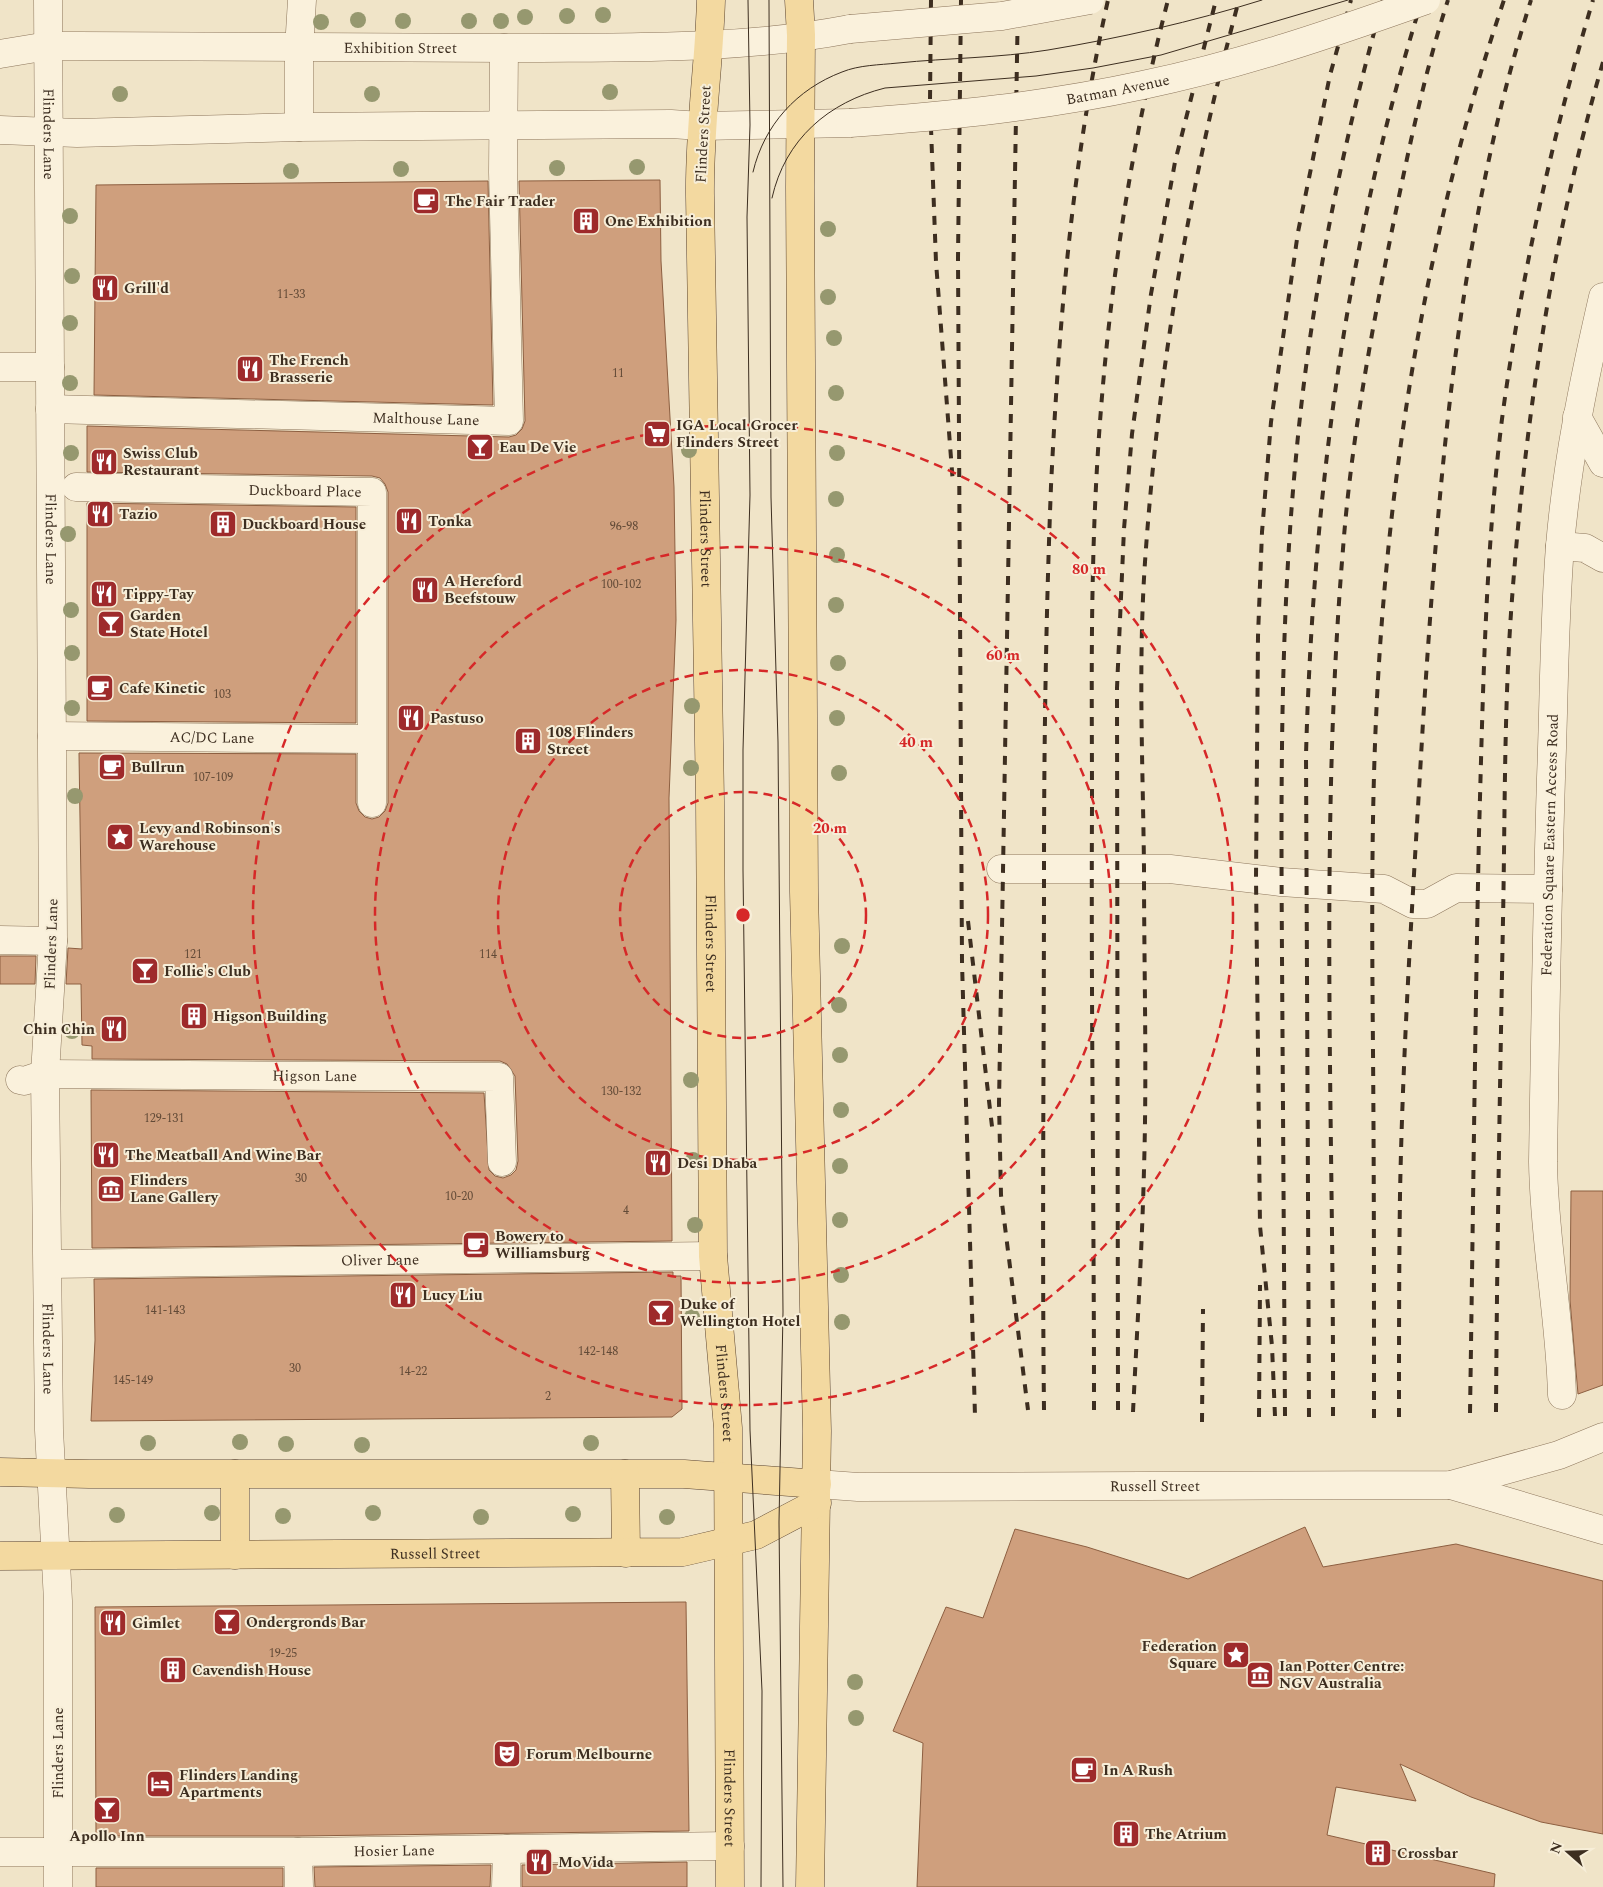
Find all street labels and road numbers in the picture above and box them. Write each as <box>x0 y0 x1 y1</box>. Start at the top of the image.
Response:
street label: Exhibition Street <box>343 37 457 60</box>
street label: Batman Avenue <box>1064 69 1172 111</box>
street label: Flinders Street <box>689 85 718 184</box>
street label: Flinders Lane <box>36 88 60 180</box>
street label: Malthouse Lane <box>372 406 480 432</box>
street label: Duckboard Place <box>248 479 362 504</box>
street label: Flinders Street <box>693 489 717 588</box>
street label: Flinders Lane <box>39 493 62 585</box>
street label: Federation Square Eastern Access Road <box>1535 713 1565 976</box>
street label: AC/DC Lane <box>170 726 254 750</box>
street label: Flinders Street <box>699 894 722 993</box>
street label: Flinders Lane <box>38 898 65 990</box>
street label: Higson Lane <box>272 1065 357 1088</box>
street label: Oliver Lane <box>341 1249 419 1272</box>
street label: Flinders Lane <box>36 1303 60 1395</box>
street label: Flinders Street <box>709 1343 739 1442</box>
street label: Russell Street <box>1110 1475 1200 1498</box>
street label: Russell Street <box>390 1542 480 1566</box>
street label: Flinders Lane <box>47 1707 70 1799</box>
street label: Flinders Street <box>717 1749 741 1847</box>
street label: Hosier Lane <box>353 1839 435 1863</box>

